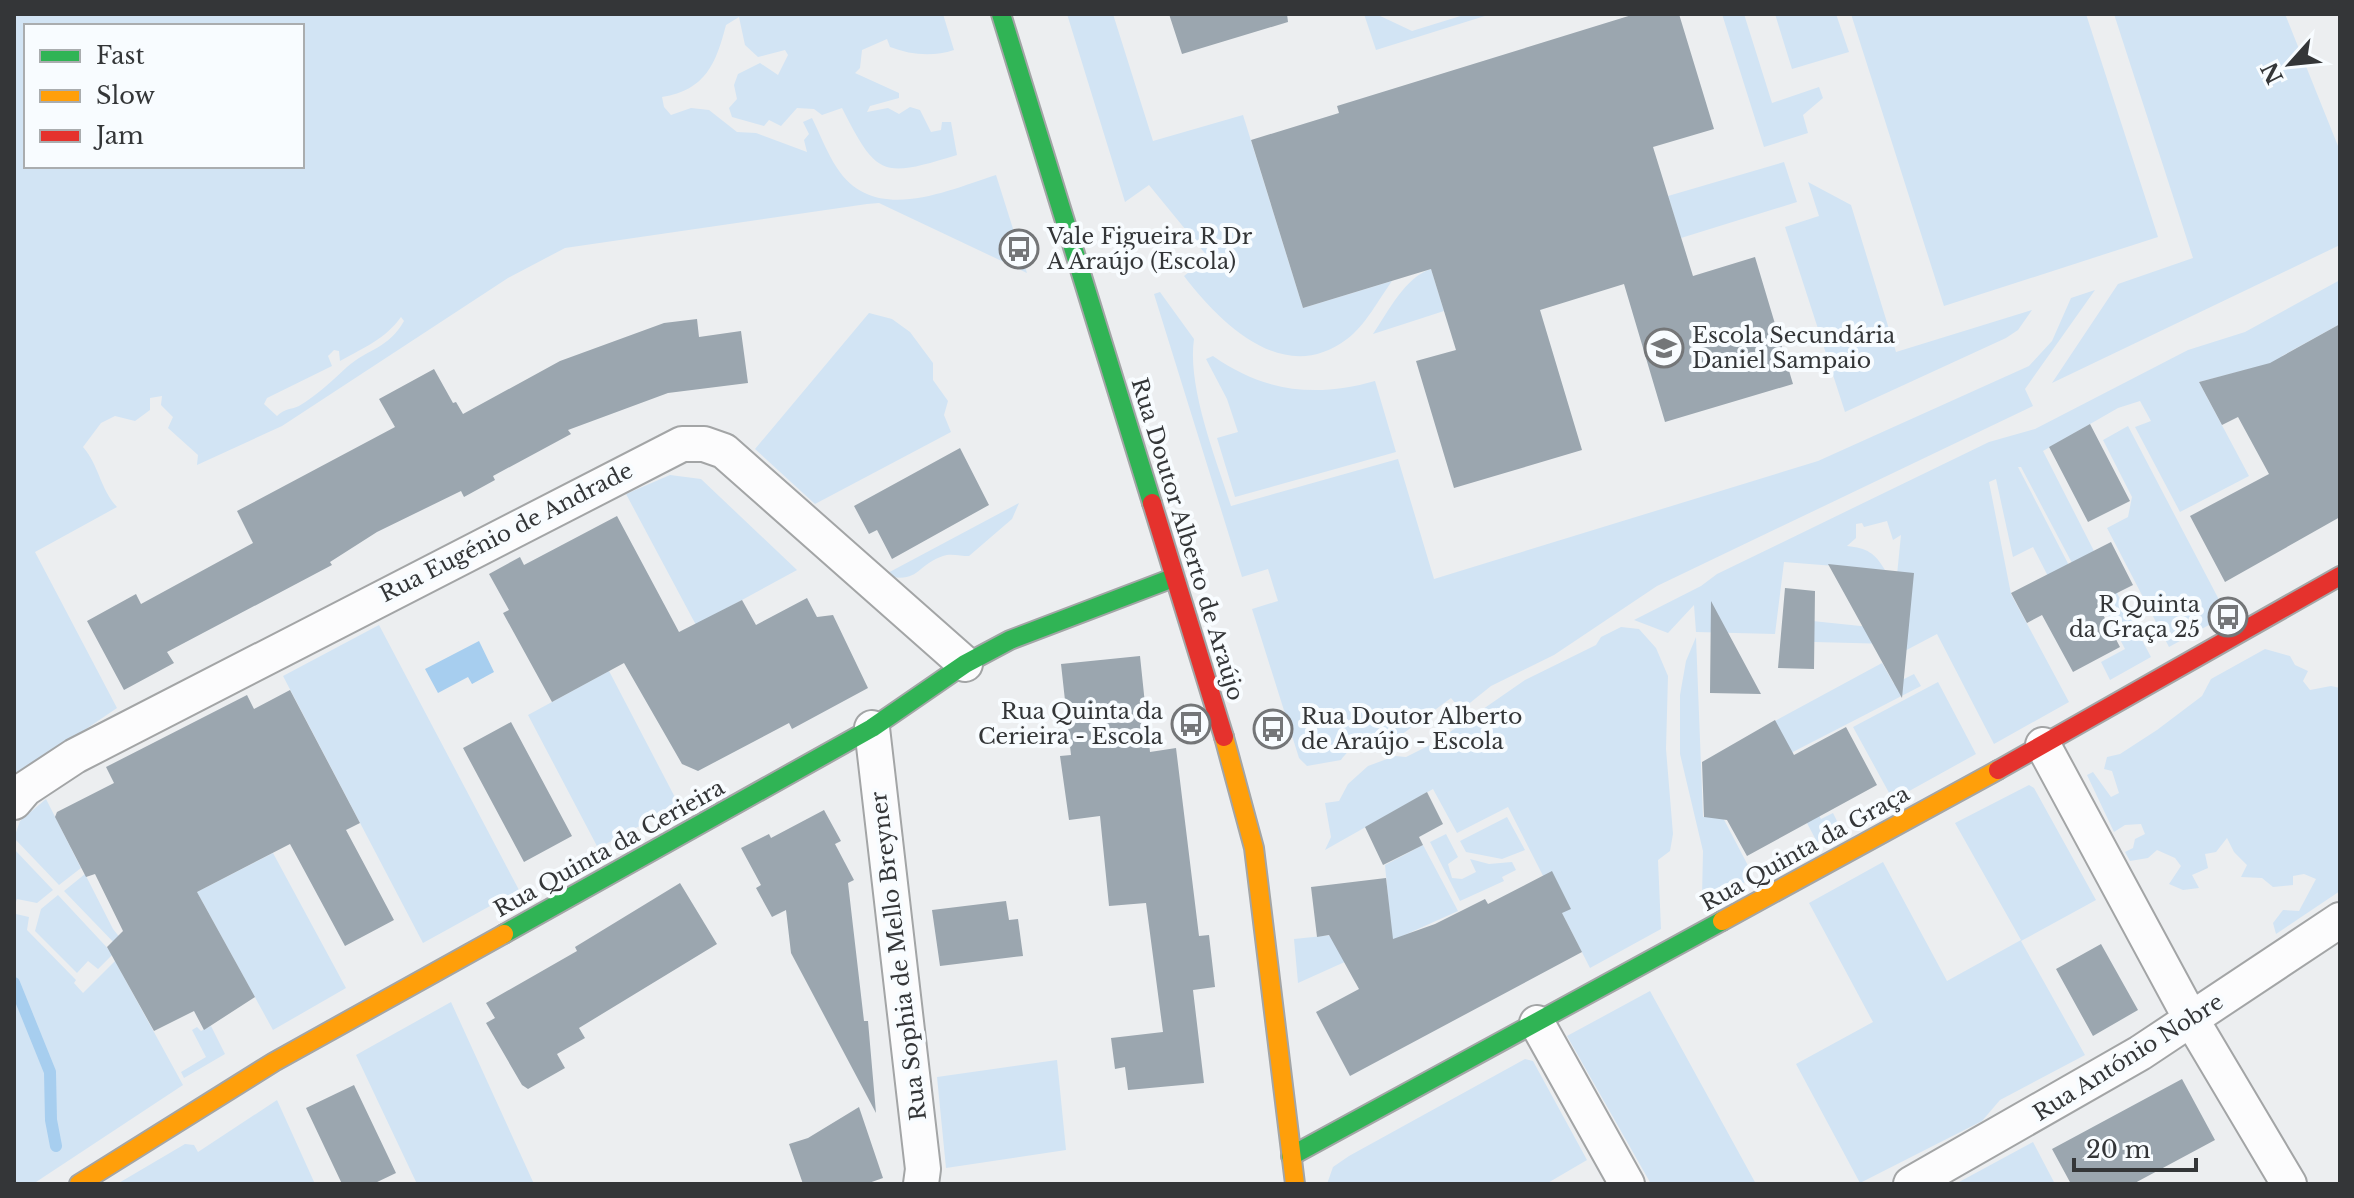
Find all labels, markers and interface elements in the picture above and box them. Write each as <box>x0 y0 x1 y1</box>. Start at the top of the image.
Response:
legend <box>24 24 304 168</box>
north arrow <box>2250 24 2330 104</box>
text: Fast <box>96 41 144 70</box>
text: N <box>2256 57 2289 88</box>
text: Slow <box>96 81 155 110</box>
text: Jam <box>93 121 144 150</box>
place label: Vale Figueira R Dr A Araújo (Escola) <box>1046 223 1253 275</box>
bus stop icon: Vale Figueira R Dr A Araújo (Escola) <box>998 228 1040 270</box>
place label: Escola Secundária Daniel Sampaio <box>1692 322 1896 374</box>
school or university icon: Escola Secundária Daniel Sampaio <box>1643 327 1685 369</box>
street label: Rua Doutor Alberto de Araújo <box>1125 375 1250 704</box>
street label: Rua Eugénio de Andrade <box>375 457 637 608</box>
place label: R Quinta da Graça 25 <box>2069 591 2201 643</box>
bus stop icon: R Quinta da Graça 25 <box>2207 596 2249 638</box>
place label: Rua Quinta da Cerieira - Escola <box>978 698 1164 750</box>
bus stop icon: Rua Quinta da Cerieira - Escola <box>1170 703 1212 745</box>
place label: Rua Doutor Alberto de Araújo - Escola <box>1301 703 1522 755</box>
bus stop icon: Rua Doutor Alberto de Araújo - Escola <box>1252 708 1294 750</box>
street label: Rua Quinta da Cerieira <box>489 773 730 923</box>
street label: Rua Quinta da Graça <box>1696 779 1915 917</box>
street label: Rua Sophia de Mello Breyner <box>865 789 932 1122</box>
street label: Rua António Nobre <box>2028 988 2228 1127</box>
scale bar <box>2074 1122 2196 1172</box>
text: 20 m <box>2086 1135 2151 1164</box>

